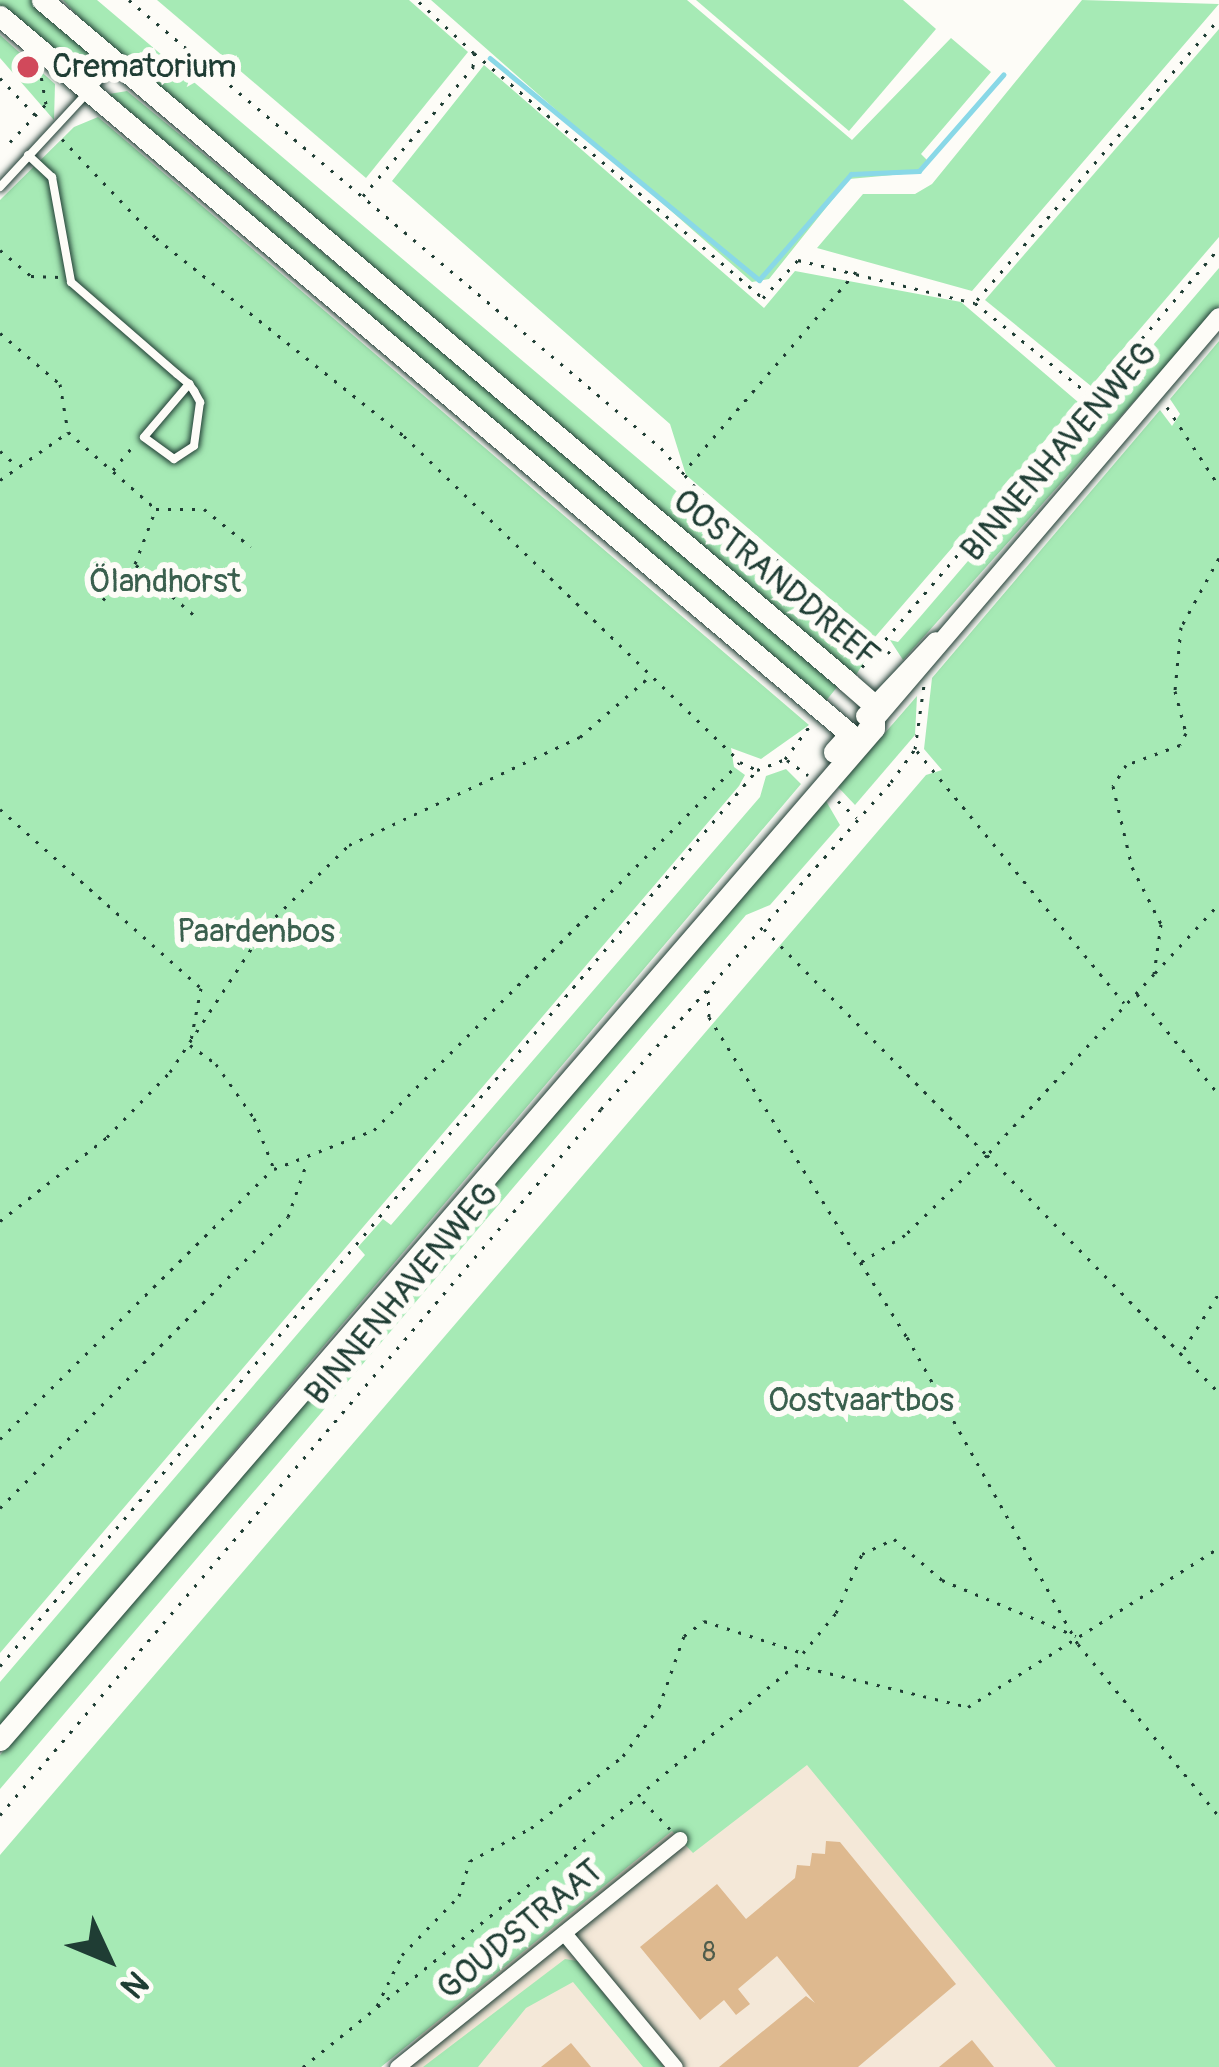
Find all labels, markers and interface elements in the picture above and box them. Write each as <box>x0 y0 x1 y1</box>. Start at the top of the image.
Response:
place label: Crematorium <box>52 47 237 87</box>
marker: Crematorium <box>15 54 41 80</box>
street label: BINNENHAVENWEG <box>953 334 1165 570</box>
street label: OOSTRANDDREEF <box>665 481 887 677</box>
park label: Ölandhorst <box>89 562 241 602</box>
park label: Paardenbos <box>177 912 335 952</box>
street label: BINNENHAVENWEG <box>298 1175 506 1413</box>
park label: Oostvaartbos <box>768 1381 954 1421</box>
street label: GOUDSTRAAT <box>430 1852 610 2008</box>
north arrow <box>48 1899 168 2019</box>
house number: 8 <box>702 1937 716 1969</box>
text: N <box>112 1962 157 2007</box>

